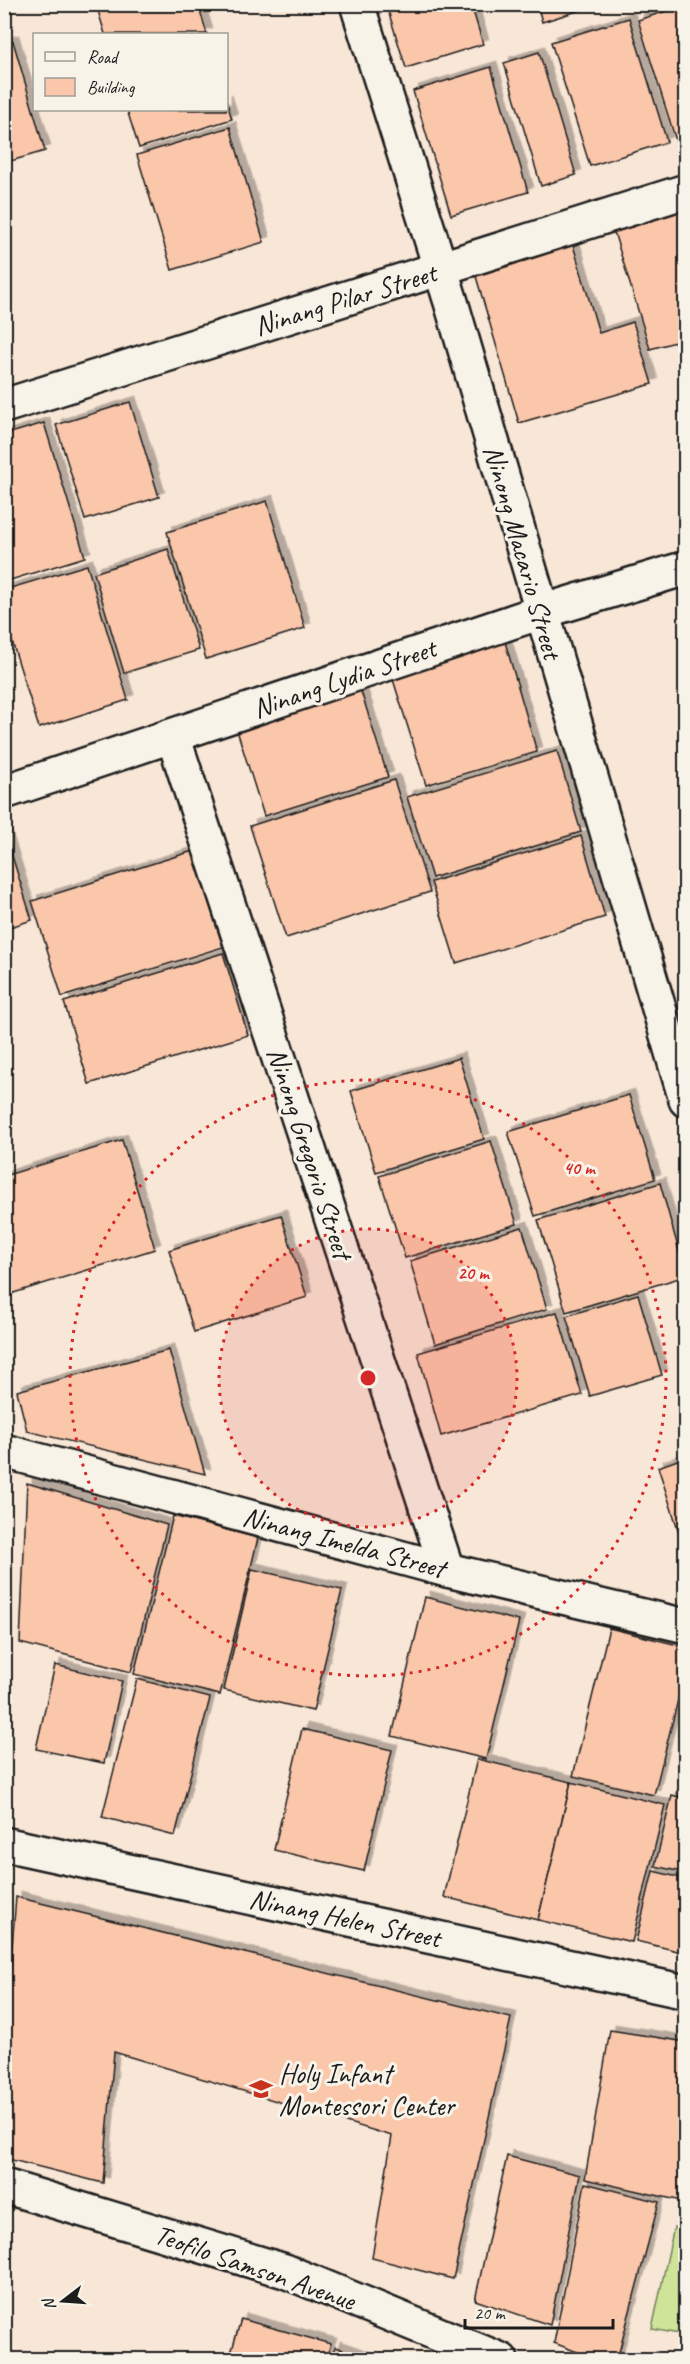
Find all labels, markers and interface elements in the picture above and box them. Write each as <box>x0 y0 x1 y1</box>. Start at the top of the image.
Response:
legend <box>33 33 228 111</box>
text: Road <box>87 46 120 68</box>
text: Building <box>87 76 136 98</box>
street label: Ninang Pilar Street <box>250 254 443 343</box>
street label: Ninong Macario Street <box>476 441 571 665</box>
street label: Ninang Lydia Street <box>248 629 443 726</box>
street label: Ninong Gregorio Street <box>259 1043 362 1267</box>
text: 40 m <box>564 1157 596 1179</box>
text: 20 m <box>458 1262 490 1284</box>
centre of rings <box>358 1368 378 1388</box>
street label: Ninang Imelda Street <box>239 1498 452 1587</box>
street label: Ninang Helen Street <box>246 1881 446 1956</box>
place label: Holy Infant Montessori Center <box>279 2056 456 2123</box>
school or university icon: Holy Infant Montessori Center <box>248 2076 274 2102</box>
street label: Teofilo Samson Avenue <box>150 2216 362 2318</box>
north arrow <box>33 2271 93 2331</box>
scale bar <box>465 2292 614 2330</box>
text: N <box>38 2294 61 2313</box>
text: 20 m <box>474 2302 507 2324</box>

